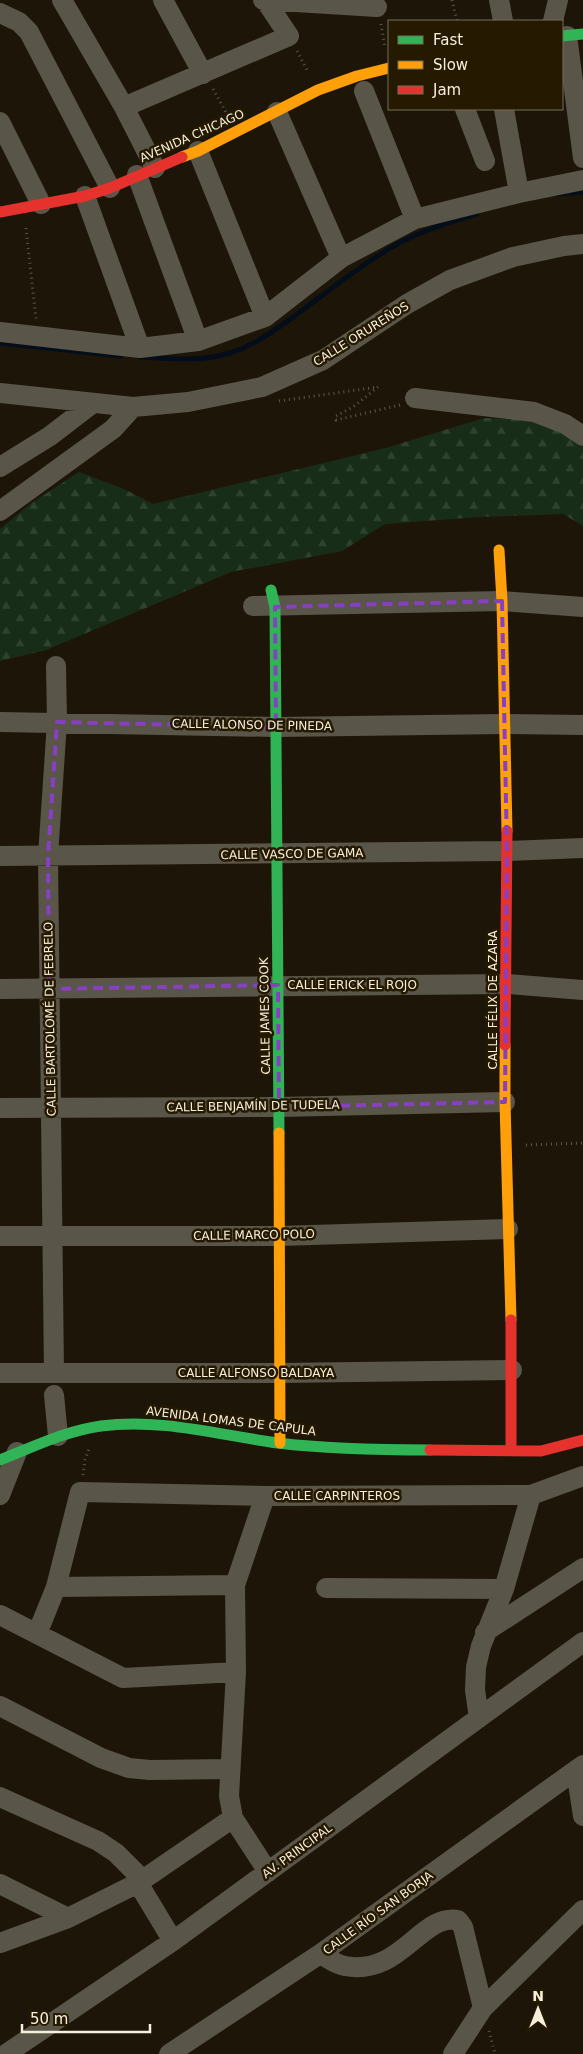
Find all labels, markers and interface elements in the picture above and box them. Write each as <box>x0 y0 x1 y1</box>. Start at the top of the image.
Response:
legend <box>388 20 563 110</box>
text: Fast <box>433 31 463 49</box>
text: Slow <box>433 56 468 74</box>
text: Jam <box>432 81 461 99</box>
street label: AVENIDA CHICAGO <box>138 107 246 165</box>
street label: CALLE ORUREÑOS <box>310 298 411 369</box>
street label: CALLE ALONSO DE PINEDA <box>172 717 333 733</box>
street label: CALLE VASCO DE GAMA <box>220 846 364 862</box>
street label: CALLE BARTOLOMÉ DE FEBRELO <box>40 922 59 1116</box>
street label: CALLE FÉLIX DE AZARA <box>485 929 500 1070</box>
street label: CALLE JAMES COOK <box>257 956 273 1075</box>
street label: CALLE ERICK EL ROJO <box>287 978 417 992</box>
street label: CALLE BENJAMÍN DE TUDELA <box>166 1096 340 1115</box>
street label: CALLE MARCO POLO <box>193 1227 315 1243</box>
street label: CALLE ALFONSO BALDAYA <box>178 1366 335 1380</box>
street label: AVENIDA LOMAS DE CAPULA <box>145 1404 317 1438</box>
street label: CALLE CARPINTEROS <box>274 1489 400 1503</box>
street label: AV. PRINCIPAL <box>259 1821 335 1881</box>
street label: CALLE RÍO SAN BORJA <box>320 1867 436 1958</box>
north arrow <box>513 1984 563 2034</box>
text: N <box>532 1988 544 2004</box>
scale bar <box>22 2002 150 2034</box>
text: 50 m <box>30 2010 68 2028</box>

